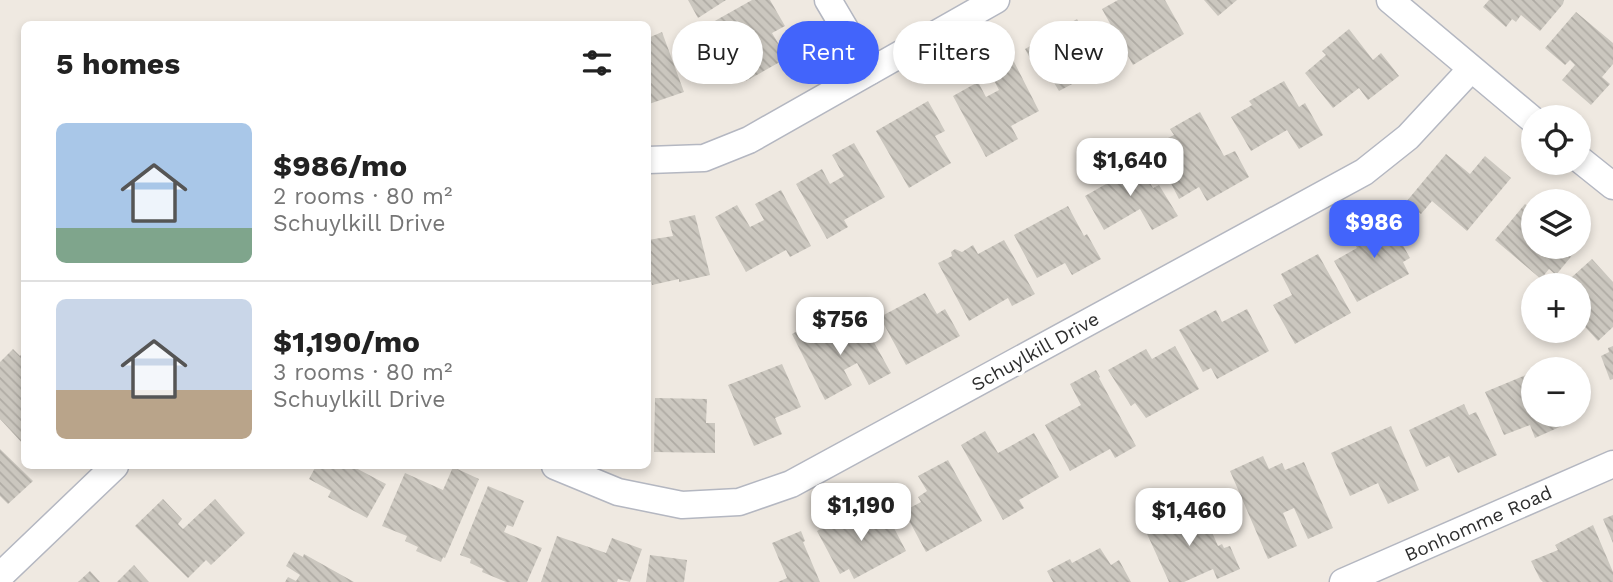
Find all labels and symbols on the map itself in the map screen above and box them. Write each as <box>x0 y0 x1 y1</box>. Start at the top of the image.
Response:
pin: $1,640 <box>1073 138 1187 198</box>
pin: $986 <box>1333 201 1415 260</box>
pin: $756 <box>799 298 881 357</box>
street label: Schuylkill Drive <box>967 307 1103 396</box>
street label: Bonhomme Road <box>1401 481 1555 566</box>
pin: $1,190 <box>804 484 918 543</box>
pin: $1,460 <box>1132 489 1246 548</box>

